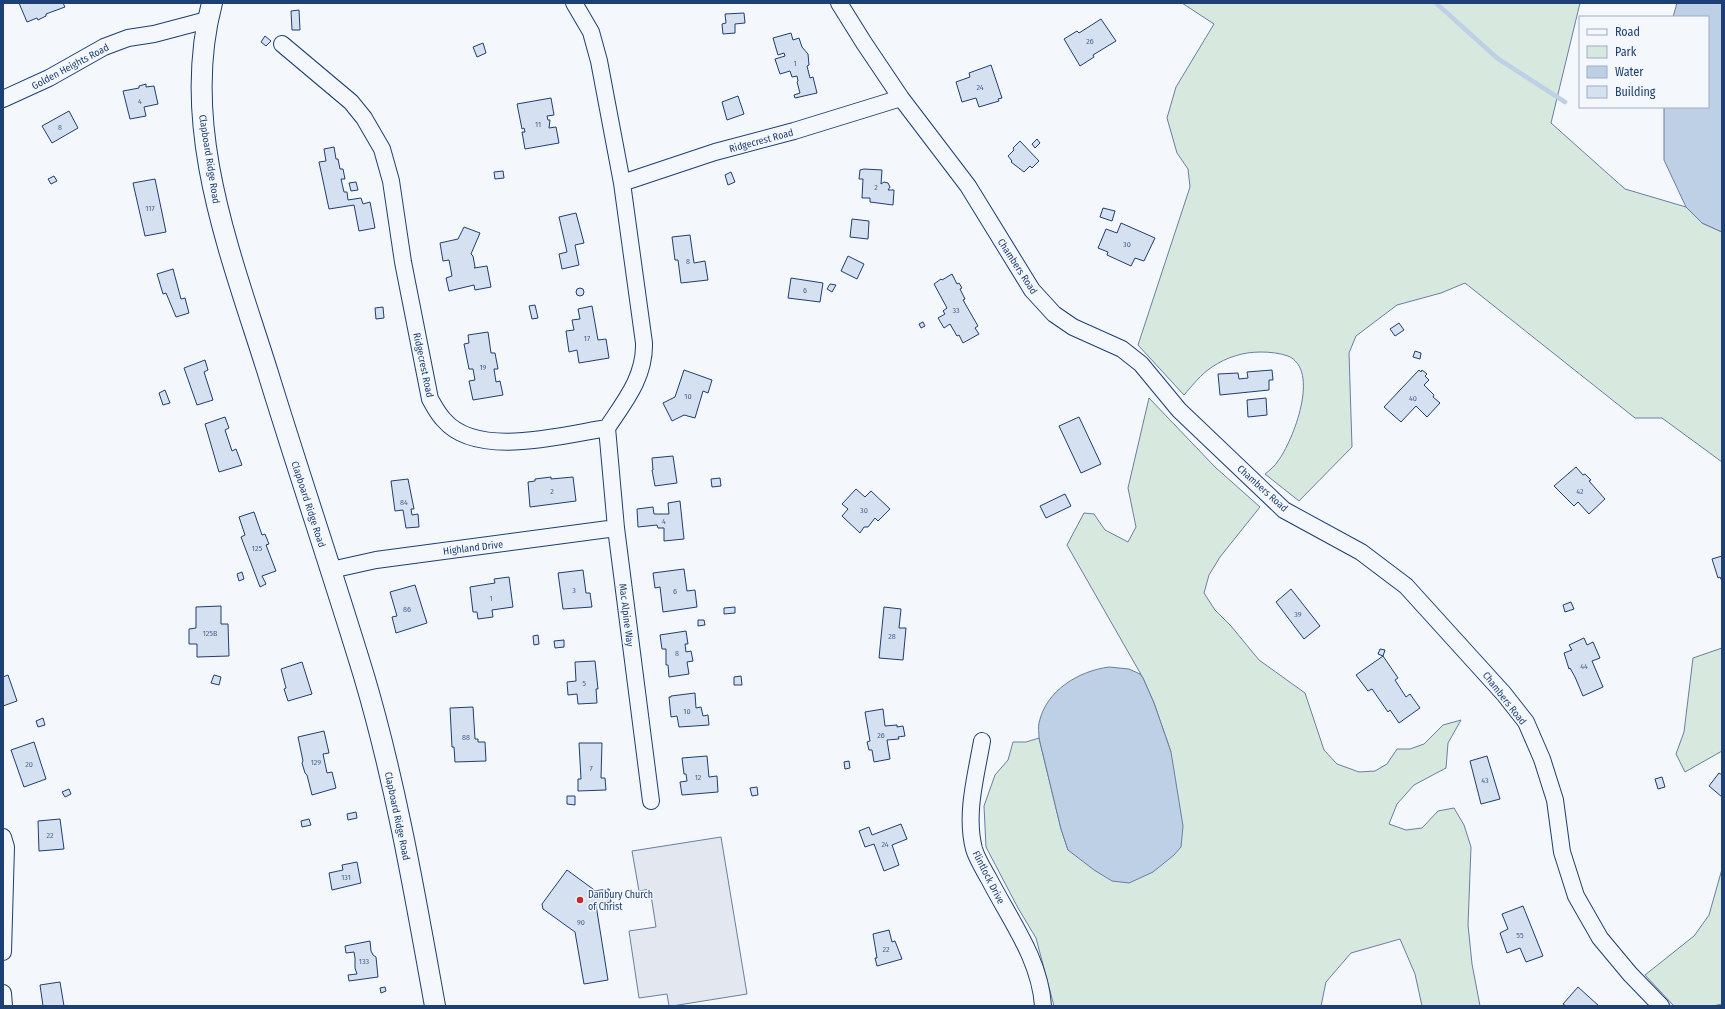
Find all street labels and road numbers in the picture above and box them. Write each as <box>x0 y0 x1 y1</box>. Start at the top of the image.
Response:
street label: Golden Heights Road <box>30 41 111 92</box>
street label: Clapboard Ridge Road <box>196 114 222 205</box>
street label: Ridgecrest Road <box>728 127 795 155</box>
street label: Chambers Road <box>995 237 1040 297</box>
street label: Ridgecrest Road <box>410 332 436 399</box>
street label: Clapboard Ridge Road <box>288 460 328 549</box>
street label: Chambers Road <box>1235 463 1290 515</box>
street label: Highland Drive <box>443 538 504 558</box>
street label: Mac Alpine Way <box>616 583 636 648</box>
street label: Chambers Road <box>1480 670 1529 727</box>
street label: Clapboard Ridge Road <box>382 771 412 861</box>
street label: Flintlock Drive <box>970 849 1007 906</box>

